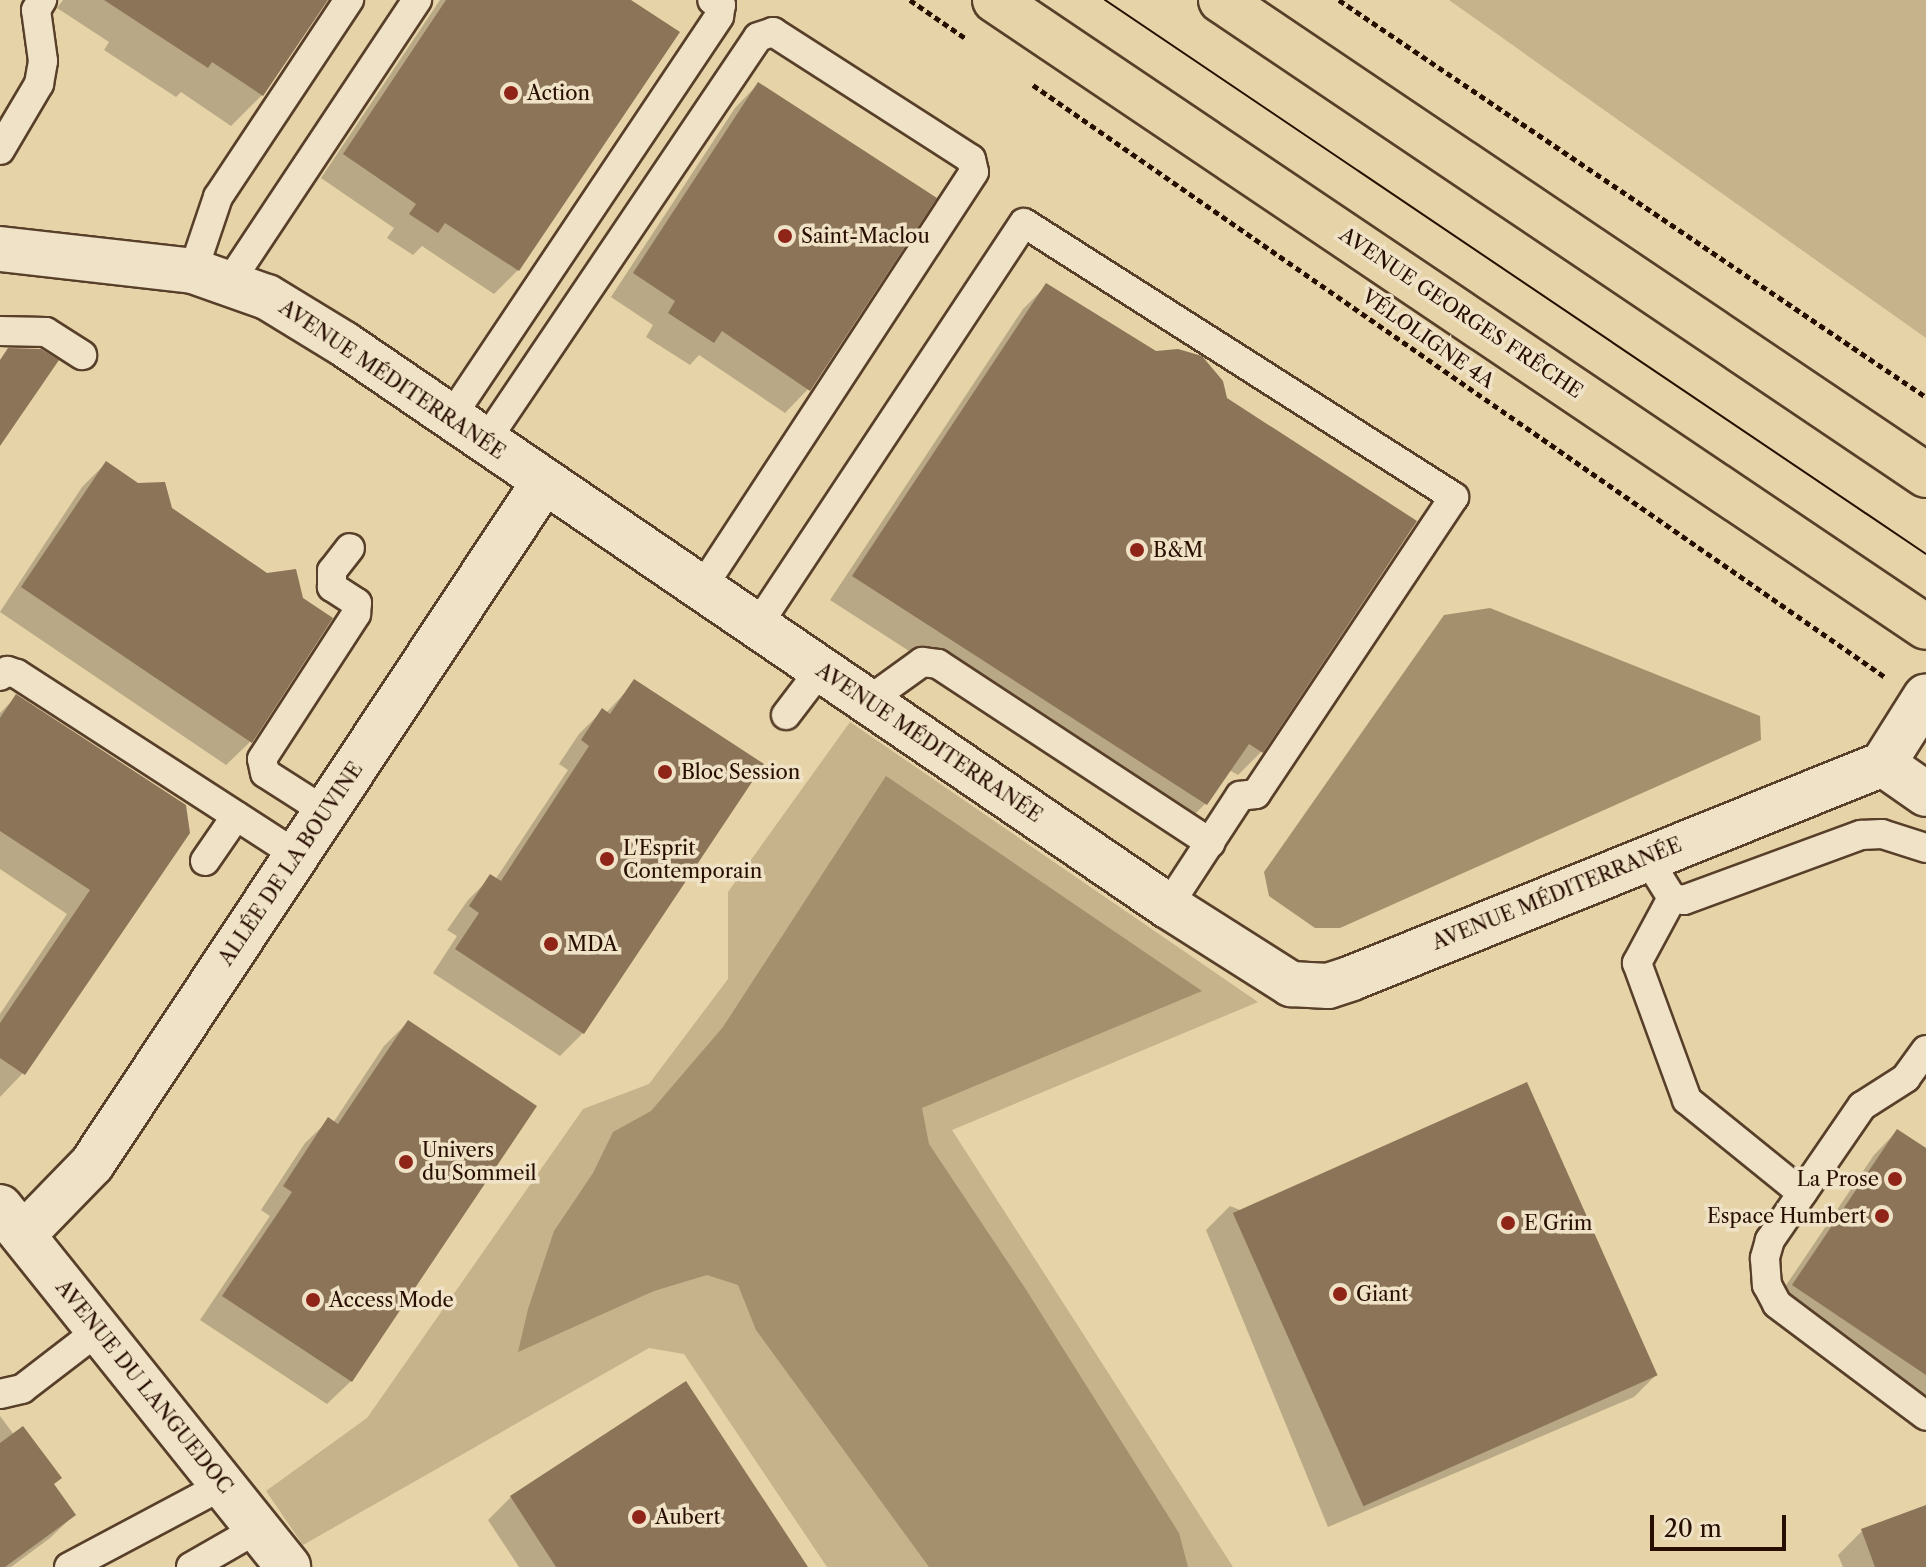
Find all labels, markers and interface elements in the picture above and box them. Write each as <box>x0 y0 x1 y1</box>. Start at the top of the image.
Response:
place label: Action <box>527 81 590 105</box>
marker: Action <box>502 84 520 102</box>
street label: AVENUE GEORGES FRÊCHE <box>1335 222 1587 404</box>
place label: Saint-Maclou <box>801 224 930 248</box>
marker: Saint-Maclou <box>776 227 794 245</box>
street label: VÉLOLIGNE 4A <box>1357 284 1499 394</box>
street label: AVENUE MÉDITERRANÉE <box>275 295 509 465</box>
place label: B&M <box>1153 538 1203 562</box>
marker: B&M <box>1128 541 1146 559</box>
street label: AVENUE MÉDITERRANÉE <box>812 658 1046 828</box>
street label: ALLÉE DE LA BOUVINE <box>214 758 368 970</box>
place label: Bloc Session <box>681 760 800 784</box>
marker: Bloc Session <box>656 763 674 781</box>
street label: AVENUE MÉDITERRANÉE <box>1429 833 1685 955</box>
place label: L'Esprit Contemporain <box>623 836 762 883</box>
marker: L'Esprit Contemporain <box>598 850 616 868</box>
place label: MDA <box>567 932 618 956</box>
marker: MDA <box>542 935 560 953</box>
place label: Univers du Sommeil <box>422 1138 537 1185</box>
marker: Univers du Sommeil <box>397 1153 415 1171</box>
place label: La Prose <box>1796 1167 1879 1191</box>
marker: La Prose <box>1886 1170 1904 1188</box>
place label: Espace Humbert <box>1707 1204 1866 1228</box>
marker: Espace Humbert <box>1873 1207 1891 1225</box>
place label: E Grim <box>1524 1211 1592 1235</box>
marker: E Grim <box>1499 1214 1517 1232</box>
street label: AVENUE DU LANGUEDOC <box>51 1276 237 1498</box>
place label: Giant <box>1356 1282 1408 1306</box>
marker: Giant <box>1331 1285 1349 1303</box>
place label: Access Mode <box>329 1288 454 1312</box>
marker: Access Mode <box>304 1291 322 1309</box>
scale bar <box>1654 1499 1790 1549</box>
place label: Aubert <box>655 1505 721 1529</box>
marker: Aubert <box>630 1508 648 1526</box>
text: 20 m <box>1664 1514 1722 1543</box>

